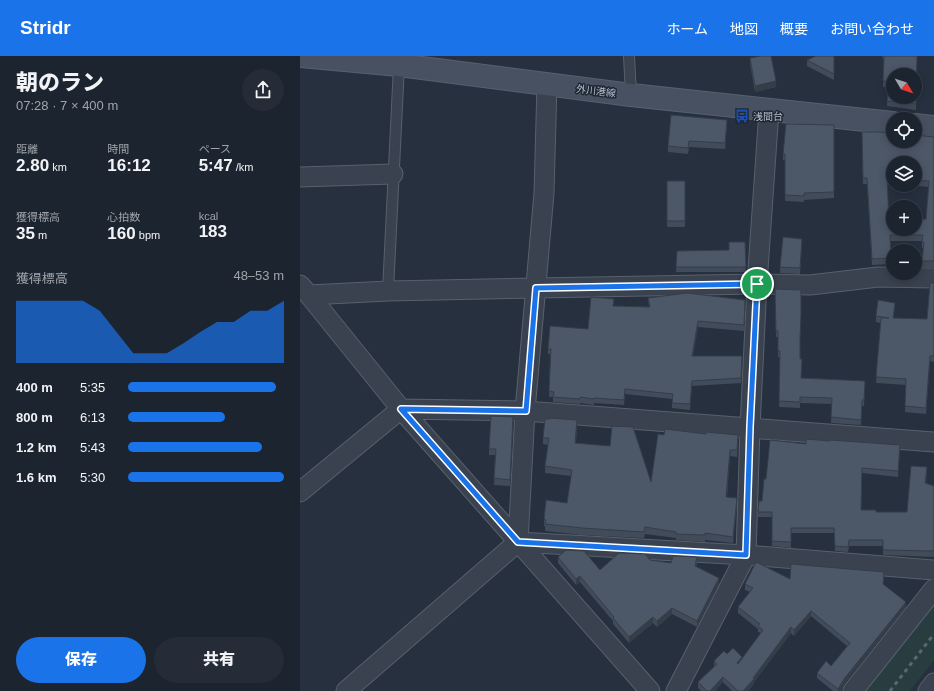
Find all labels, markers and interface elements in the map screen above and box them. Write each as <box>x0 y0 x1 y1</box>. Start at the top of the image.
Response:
text: Stridr <box>20 17 71 38</box>
text: ホーム <box>666 21 708 37</box>
text: 地図 <box>730 21 758 37</box>
text: 概要 <box>780 21 808 37</box>
text: お問い合わせ <box>830 21 914 37</box>
north arrow <box>886 68 922 104</box>
map controls <box>886 68 922 280</box>
button: share <box>242 69 284 111</box>
text: 朝のラン <box>16 70 104 95</box>
street label: 外川港線 <box>575 83 617 99</box>
text: 07:28 · 7 × 400 m <box>16 98 118 113</box>
bus stop icon: 浅間台 <box>734 108 750 124</box>
place label: 浅間台 <box>753 111 783 122</box>
button: locate <box>886 112 922 148</box>
text: 距離 <box>16 143 38 155</box>
text: 時間 <box>107 143 129 155</box>
text: ペース <box>199 143 231 155</box>
text: 2.80 <box>16 156 49 175</box>
text: 16:12 <box>107 156 151 175</box>
text: 5:47 <box>199 156 233 175</box>
button: layers <box>886 156 922 192</box>
text: km <box>49 161 67 173</box>
text: /km <box>233 161 253 173</box>
button: + <box>886 200 922 236</box>
text: kcal <box>199 210 218 222</box>
text: 獲得標高 <box>16 211 60 223</box>
text: 心拍数 <box>107 211 140 223</box>
text: 183 <box>199 222 227 241</box>
text: 35 <box>16 224 35 243</box>
text: 160 <box>107 224 136 243</box>
text: m <box>35 229 47 241</box>
text: bpm <box>136 229 160 241</box>
button: − <box>886 244 922 280</box>
pin <box>740 267 774 301</box>
text: 48–53 m <box>233 268 284 283</box>
text: 獲得標高 <box>16 271 68 286</box>
icon: arrive <box>746 273 768 295</box>
text: 400 m <box>16 380 53 395</box>
text: 5:35 <box>80 380 105 395</box>
text: 800 m <box>16 410 53 425</box>
text: 6:13 <box>80 410 105 425</box>
text: 1.2 km <box>16 440 56 455</box>
text: 5:43 <box>80 440 105 455</box>
text: 1.6 km <box>16 470 56 485</box>
text: 5:30 <box>80 470 105 485</box>
button: 保存 <box>16 637 146 683</box>
button: 共有 <box>154 637 284 683</box>

